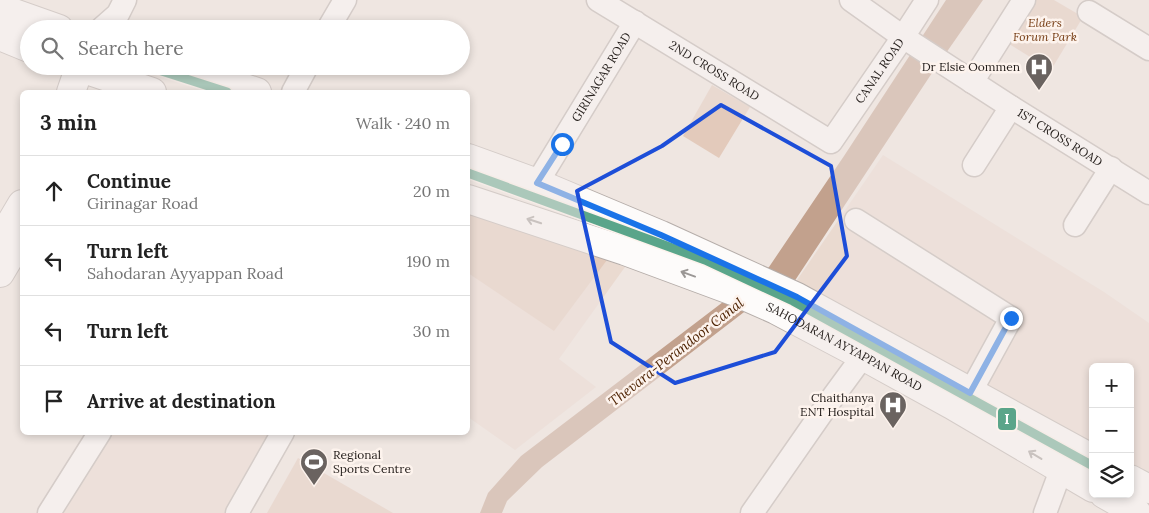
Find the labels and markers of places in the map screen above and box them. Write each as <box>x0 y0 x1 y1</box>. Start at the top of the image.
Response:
hospital icon: Dr Elsie Oommen <box>1024 52 1054 91</box>
place label: Dr Elsie Oommen <box>922 59 1020 74</box>
place label: Chaithanya ENT Hospital <box>800 390 874 419</box>
hospital icon: Chaithanya ENT Hospital <box>878 390 908 429</box>
sports icon: Regional Sports Centre <box>299 447 329 486</box>
place label: Regional Sports Centre <box>333 447 411 476</box>

